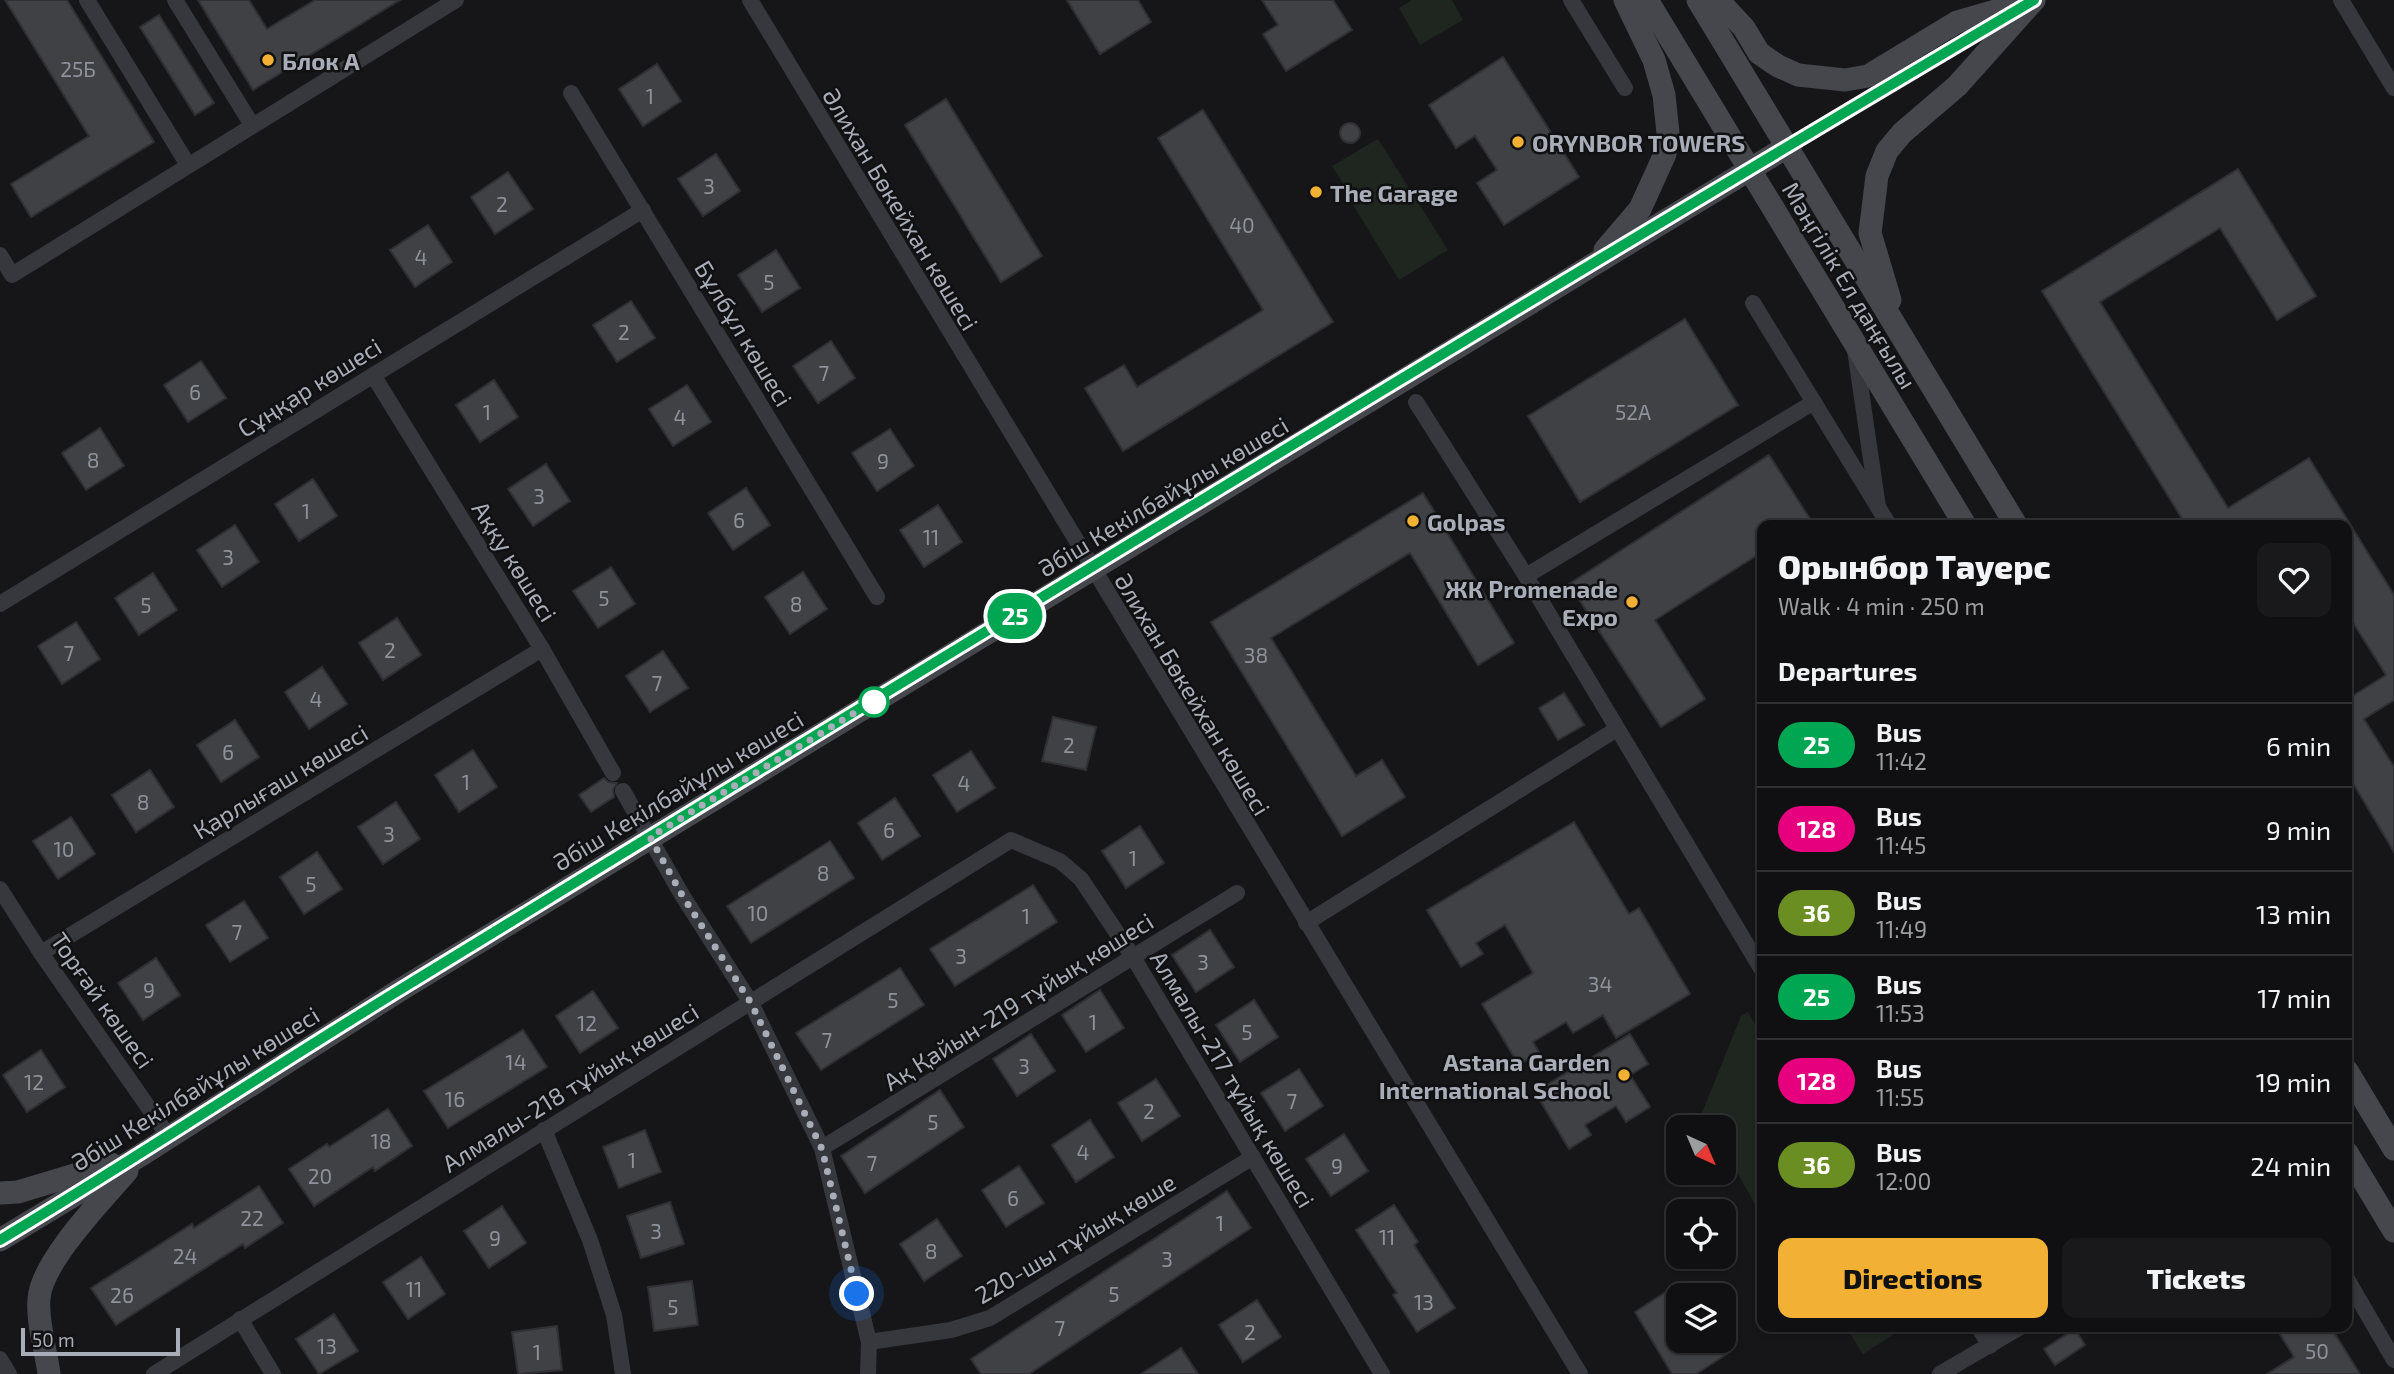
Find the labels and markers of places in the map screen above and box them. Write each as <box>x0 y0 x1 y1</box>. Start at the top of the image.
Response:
place label: Блок А <box>282 46 360 75</box>
marker: Блок А <box>260 52 276 68</box>
place label: ORYNBOR TOWERS <box>1532 128 1745 157</box>
marker: ORYNBOR TOWERS <box>1510 134 1526 150</box>
place label: The Garage <box>1330 178 1458 207</box>
marker: The Garage <box>1308 184 1324 200</box>
place label: Golpas <box>1427 507 1505 536</box>
marker: Golpas <box>1405 513 1421 529</box>
place label: ЖК Promenade Expo <box>1445 574 1618 631</box>
marker: ЖК Promenade Expo <box>1624 594 1640 610</box>
unlabelled marker <box>859 687 889 717</box>
place label: Astana Garden International School <box>1379 1047 1610 1104</box>
marker: Astana Garden International School <box>1616 1067 1632 1083</box>

